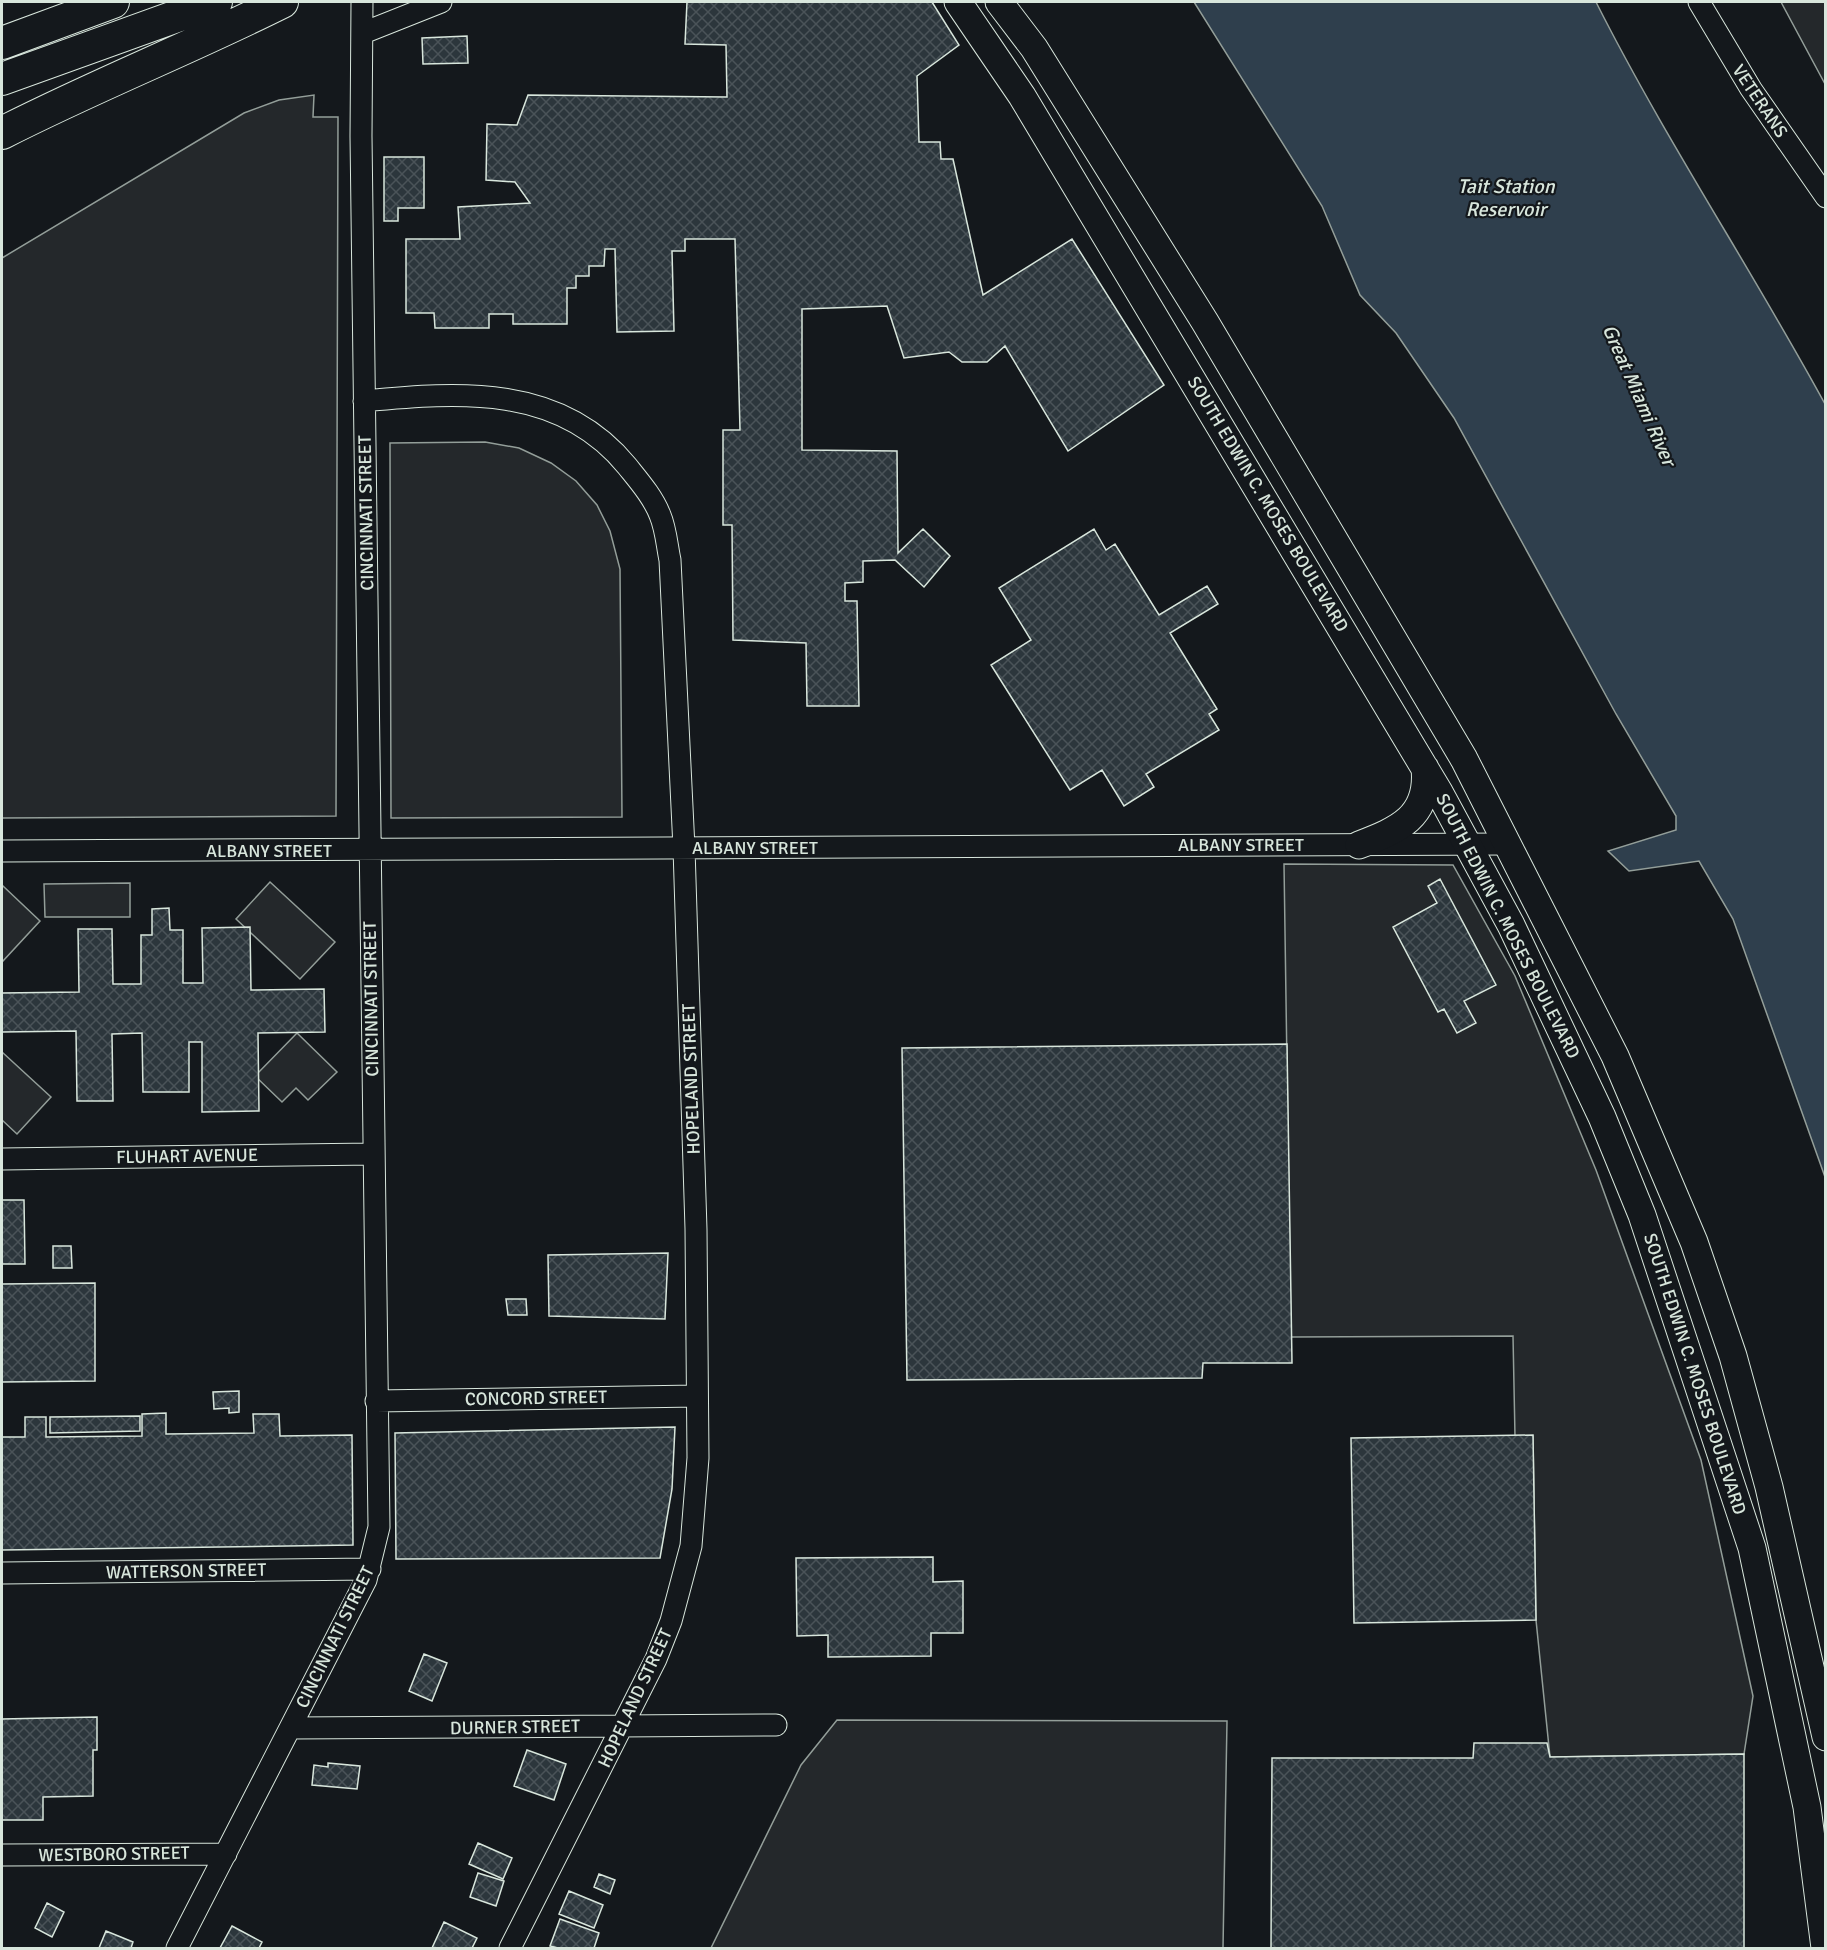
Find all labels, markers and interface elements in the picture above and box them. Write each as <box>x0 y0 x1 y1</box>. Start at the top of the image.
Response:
street label: VETERANS <box>1727 60 1793 142</box>
water label: Tait Station Reservoir <box>1457 174 1556 222</box>
water label: Great Miami River <box>1597 320 1682 472</box>
street label: SOUTH EDWIN C. MOSES BOULEVARD <box>1183 372 1353 636</box>
street label: CINCINNATI STREET <box>354 435 378 591</box>
street label: SOUTH EDWIN C. MOSES BOULEVARD <box>1431 790 1585 1062</box>
street label: ALBANY STREET <box>1178 834 1304 856</box>
street label: ALBANY STREET <box>692 837 818 859</box>
street label: ALBANY STREET <box>206 840 332 862</box>
street label: CINCINNATI STREET <box>359 921 383 1077</box>
street label: HOPELAND STREET <box>677 1003 705 1155</box>
street label: FLUHART AVENUE <box>116 1144 258 1168</box>
street label: SOUTH EDWIN C. MOSES BOULEVARD <box>1639 1231 1751 1517</box>
street label: CONCORD STREET <box>465 1386 607 1410</box>
street label: WATTERSON STREET <box>106 1559 267 1583</box>
street label: CINCINNATI STREET <box>291 1562 379 1712</box>
street label: HOPELAND STREET <box>593 1625 677 1771</box>
street label: DURNER STREET <box>450 1715 580 1739</box>
street label: WESTBORO STREET <box>38 1842 190 1866</box>

